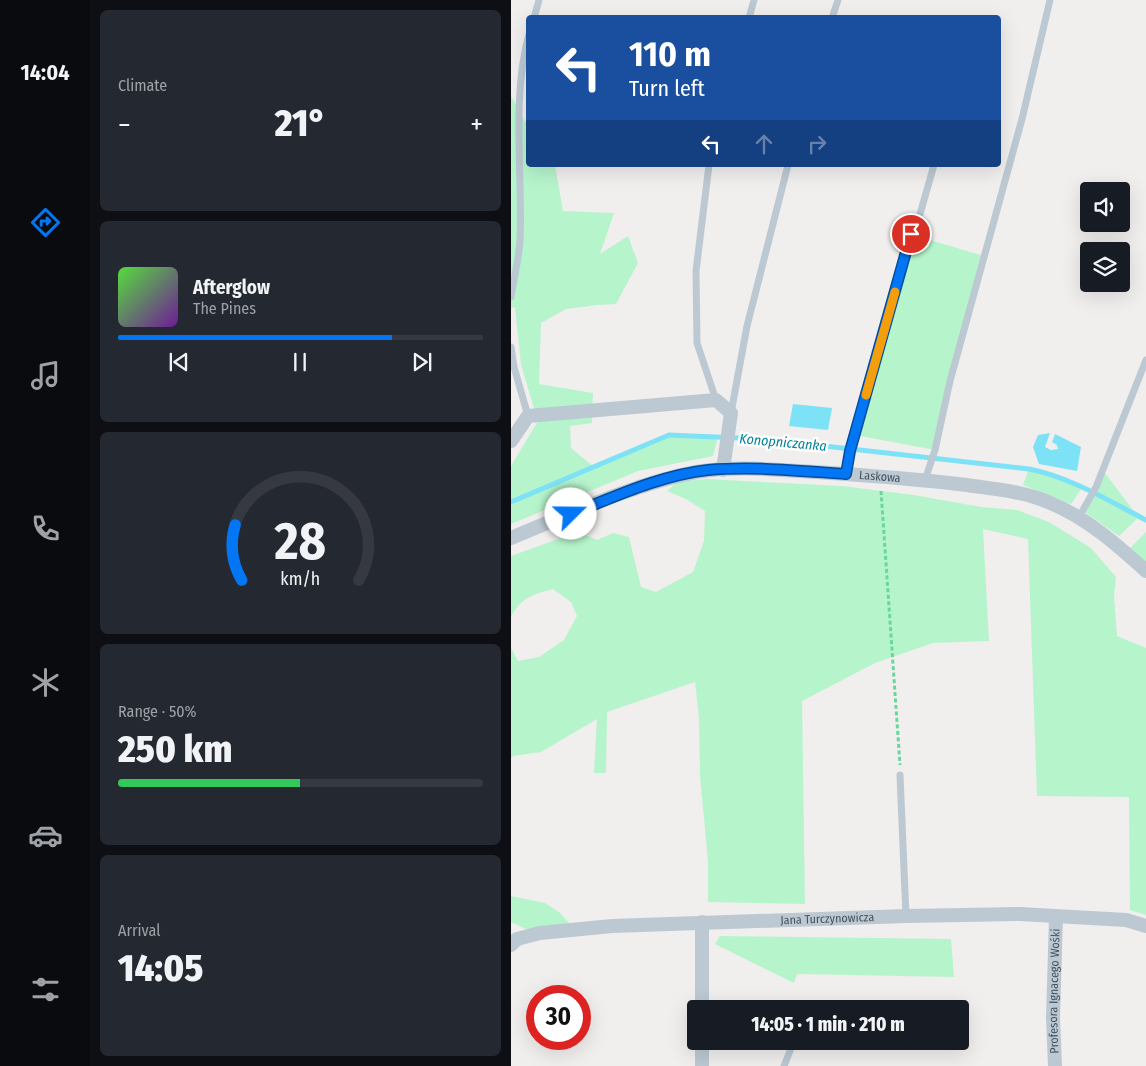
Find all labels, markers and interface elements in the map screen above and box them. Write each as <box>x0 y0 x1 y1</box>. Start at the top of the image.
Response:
text: 110 m <box>629 33 711 75</box>
icon: left <box>546 35 611 100</box>
text: 14:04 <box>21 59 69 86</box>
text: Turn left <box>629 75 705 102</box>
text: Climate <box>118 76 167 95</box>
text: 21° <box>275 100 326 146</box>
text: − <box>118 108 131 141</box>
text: + <box>470 108 483 141</box>
icon: left <box>697 130 725 158</box>
icon: ahead <box>750 130 778 158</box>
icon: right <box>803 130 831 158</box>
map controls <box>1080 182 1130 292</box>
button: sound <box>1080 182 1130 232</box>
icon: directions <box>28 205 63 240</box>
pin <box>890 213 932 255</box>
icon: arrive <box>897 220 925 248</box>
button: layers <box>1080 242 1130 292</box>
text: Afterglow <box>193 276 270 299</box>
text: The Pines <box>193 299 256 318</box>
icon: previous <box>165 348 193 376</box>
icon: pause <box>286 348 314 376</box>
icon: next <box>408 348 436 376</box>
icon: music <box>28 358 63 393</box>
water label: Konopniczanka <box>739 430 827 455</box>
street label: Laskowa <box>859 468 901 485</box>
position arrow <box>544 487 596 539</box>
text: 28 <box>274 510 326 573</box>
icon: phone <box>28 511 63 546</box>
text: km/h <box>281 568 320 590</box>
icon: climate <box>28 665 63 700</box>
text: Range · 50% <box>118 702 197 721</box>
text: 250 km <box>118 726 232 772</box>
icon: car <box>28 818 63 853</box>
street label: Jana Turczynowicza <box>780 910 875 927</box>
text: Arrival <box>118 921 160 940</box>
street label: Profesora Ignacego Wośki <box>1046 928 1063 1054</box>
text: 14:05 <box>118 945 203 991</box>
icon: filters <box>28 972 63 1007</box>
speed limit sign: 30 <box>526 985 591 1050</box>
text: 14:05 · 1 min · 210 m <box>751 1013 905 1036</box>

